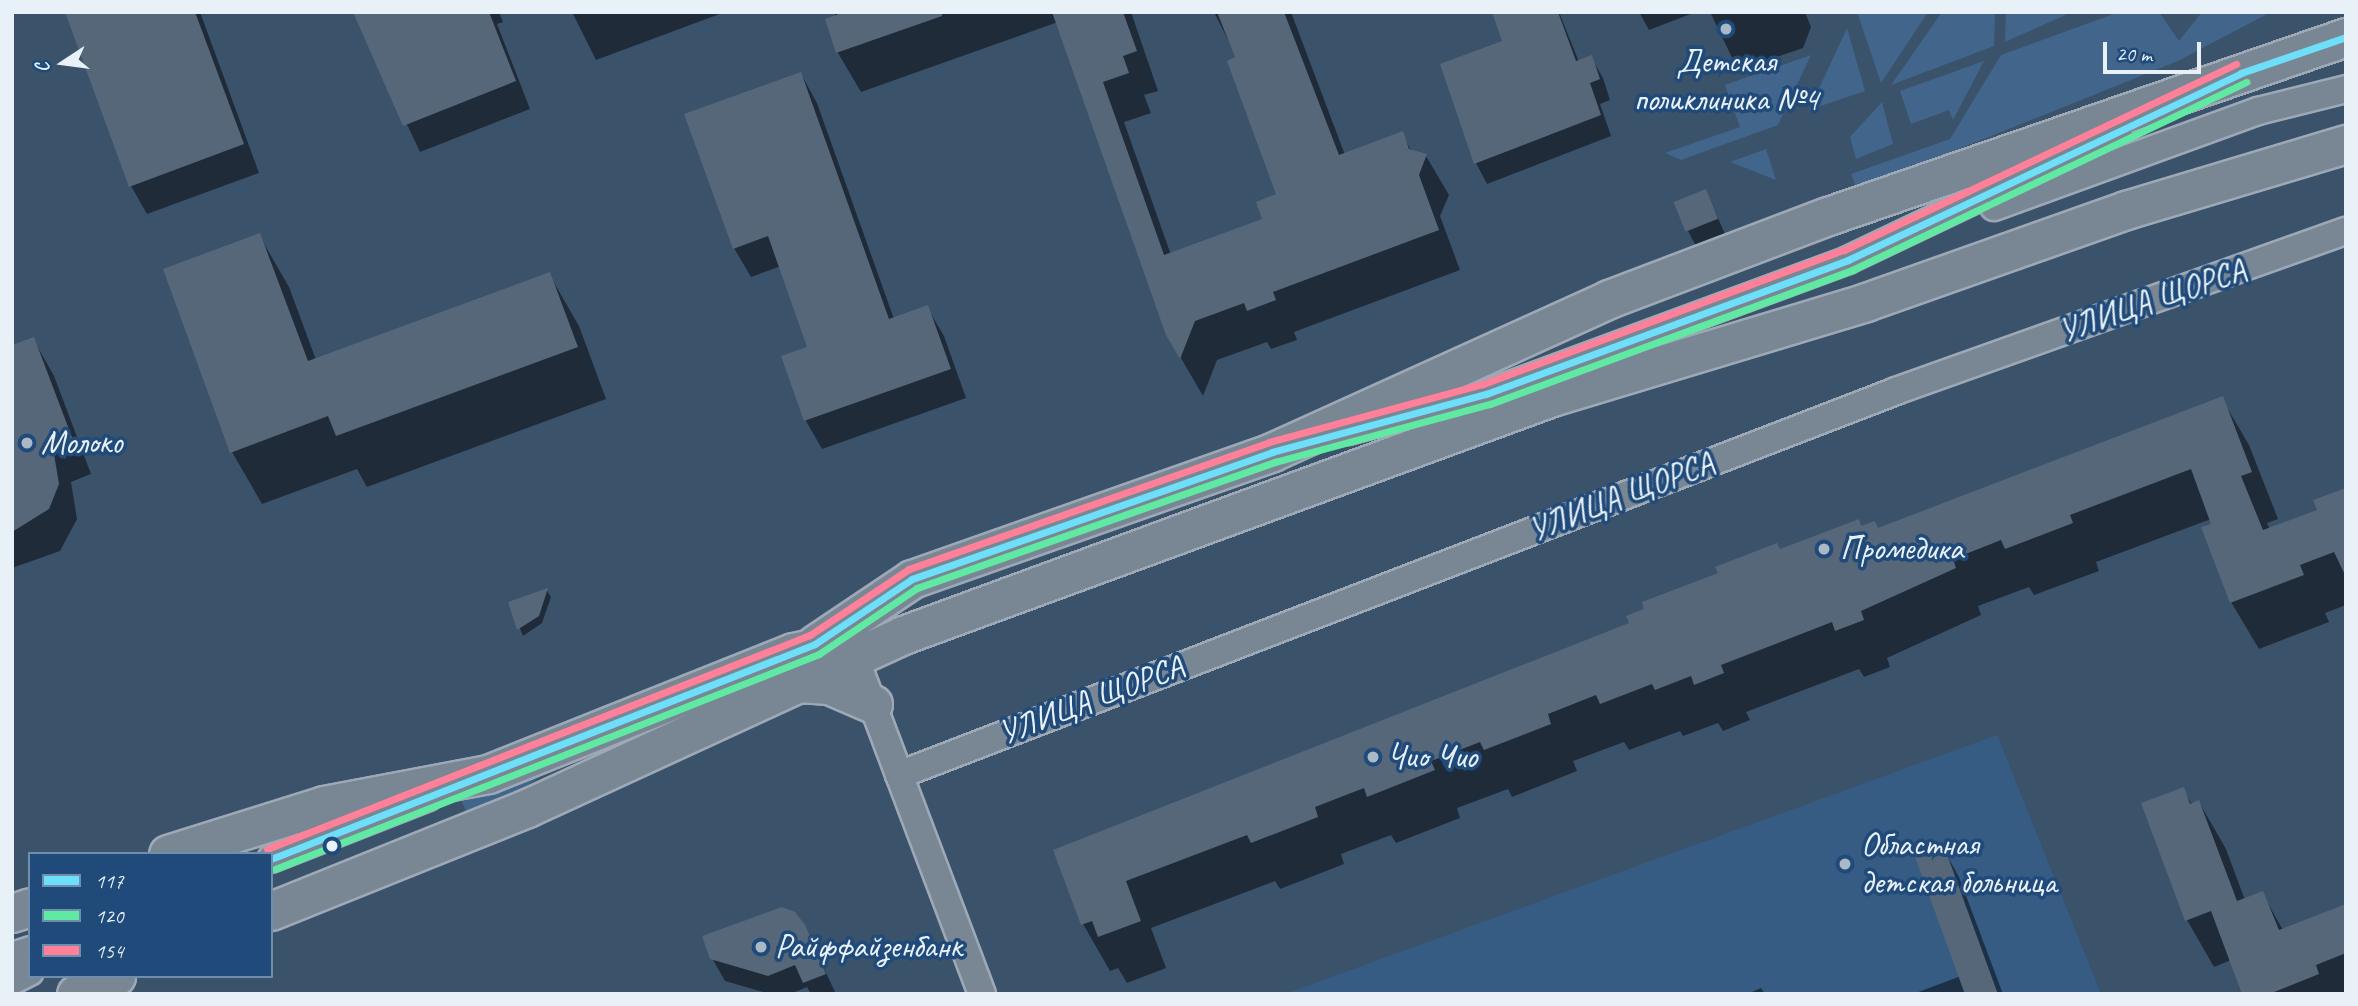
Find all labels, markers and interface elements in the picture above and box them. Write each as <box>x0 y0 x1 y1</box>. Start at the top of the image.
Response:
marker: Детская поликлиника №4 <box>1716 19 1736 39</box>
north arrow <box>28 28 98 98</box>
scale bar <box>2106 28 2204 72</box>
text: 20 m <box>2116 41 2152 67</box>
place label: Детская поликлиника №4 <box>1634 42 1818 120</box>
text: С <box>30 60 55 75</box>
street label: УЛИЦА ЩОРСА <box>2053 250 2251 352</box>
place label: Молоко <box>41 423 122 463</box>
marker: Молоко <box>19 435 35 451</box>
street label: УЛИЦА ЩОРСА <box>1523 443 1719 551</box>
place label: Промедика <box>1840 529 1963 569</box>
marker: Промедика <box>1814 539 1834 559</box>
street label: УЛИЦА ЩОРСА <box>993 646 1189 754</box>
place label: Чио Чио <box>1387 737 1477 777</box>
marker: Чио Чио <box>1365 749 1381 765</box>
place label: Областная детская больница <box>1861 825 2056 903</box>
unlabelled marker <box>325 839 339 853</box>
legend <box>28 852 273 978</box>
marker: Областная детская больница <box>1835 854 1855 874</box>
text: 117 <box>95 868 123 894</box>
text: 120 <box>95 903 123 929</box>
place label: Райффайзенбанк <box>775 927 962 967</box>
text: 154 <box>95 938 123 964</box>
marker: Райффайзенбанк <box>753 939 769 955</box>

